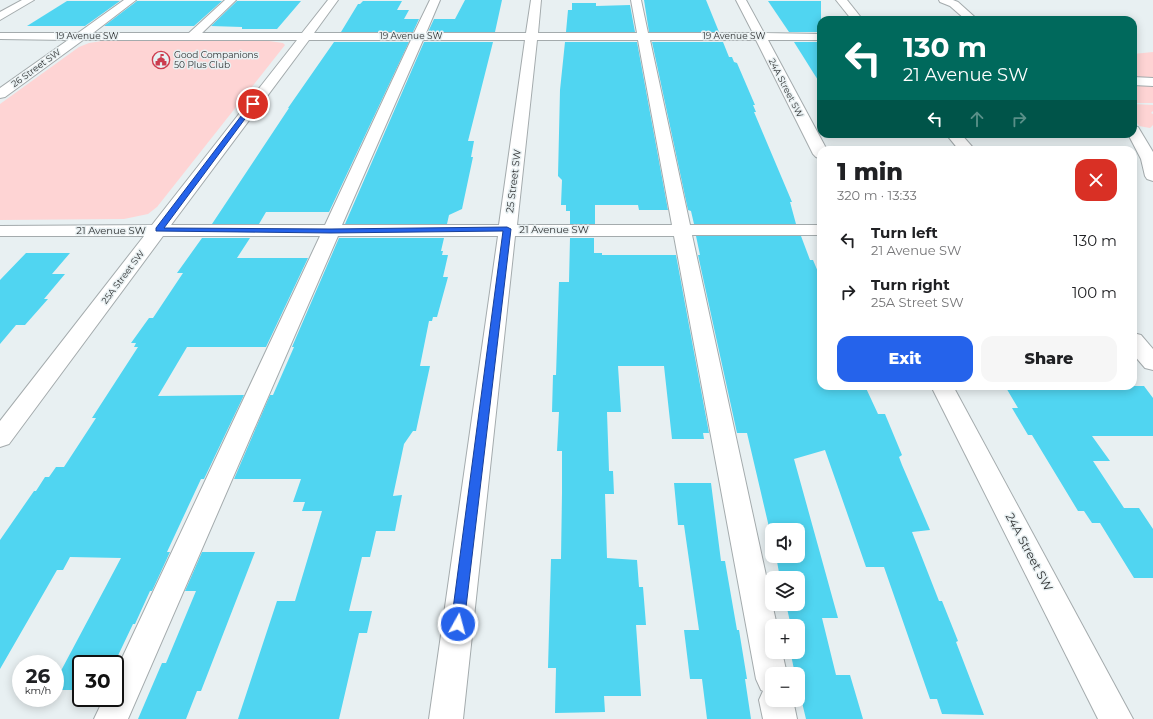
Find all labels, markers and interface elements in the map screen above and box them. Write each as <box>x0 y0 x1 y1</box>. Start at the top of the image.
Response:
street label: 19 Avenue SW <box>56 30 118 41</box>
street label: 19 Avenue SW <box>380 30 442 41</box>
street label: 19 Avenue SW <box>703 30 765 41</box>
text: 130 m <box>903 30 987 64</box>
icon: left <box>837 32 889 84</box>
street label: 26 Street SW <box>9 46 62 89</box>
place label: Good Companions 50 Plus Club <box>174 49 259 70</box>
public building icon: Good Companions 50 Plus Club <box>151 50 171 70</box>
street label: 24A Street SW <box>767 56 806 119</box>
text: 21 Avenue SW <box>903 64 1028 86</box>
pin <box>236 87 270 121</box>
icon: arrive <box>242 93 264 115</box>
icon: left <box>924 108 946 130</box>
icon: ahead <box>966 108 988 130</box>
icon: right <box>1008 108 1030 130</box>
street label: 25 Street SW <box>503 148 524 214</box>
text: 1 min <box>837 157 903 186</box>
button: close <box>1075 159 1117 201</box>
text: 320 m · 13:33 <box>837 187 917 203</box>
street label: 21 Avenue SW <box>519 223 589 236</box>
text: Turn left <box>871 223 938 242</box>
street label: 21 Avenue SW <box>76 224 146 237</box>
icon: left <box>837 229 859 251</box>
text: 130 m <box>1073 231 1117 250</box>
text: 21 Avenue SW <box>871 242 961 258</box>
street label: 25A Street SW <box>99 248 146 306</box>
text: Turn right <box>871 275 950 294</box>
icon: right <box>837 281 859 303</box>
text: 100 m <box>1072 283 1117 302</box>
text: 25A Street SW <box>871 294 964 310</box>
button: Exit <box>837 336 973 382</box>
button: Share <box>981 336 1117 382</box>
street label: 24A Street SW <box>1003 510 1056 593</box>
map controls <box>765 523 805 707</box>
button: sound <box>765 523 805 563</box>
button: layers <box>765 571 805 611</box>
position arrow <box>437 603 479 645</box>
button: + <box>765 619 805 659</box>
speed limit sign: 30 <box>72 655 124 707</box>
text: 26 <box>26 664 50 688</box>
button: − <box>765 667 805 707</box>
text: km/h <box>25 684 51 697</box>

